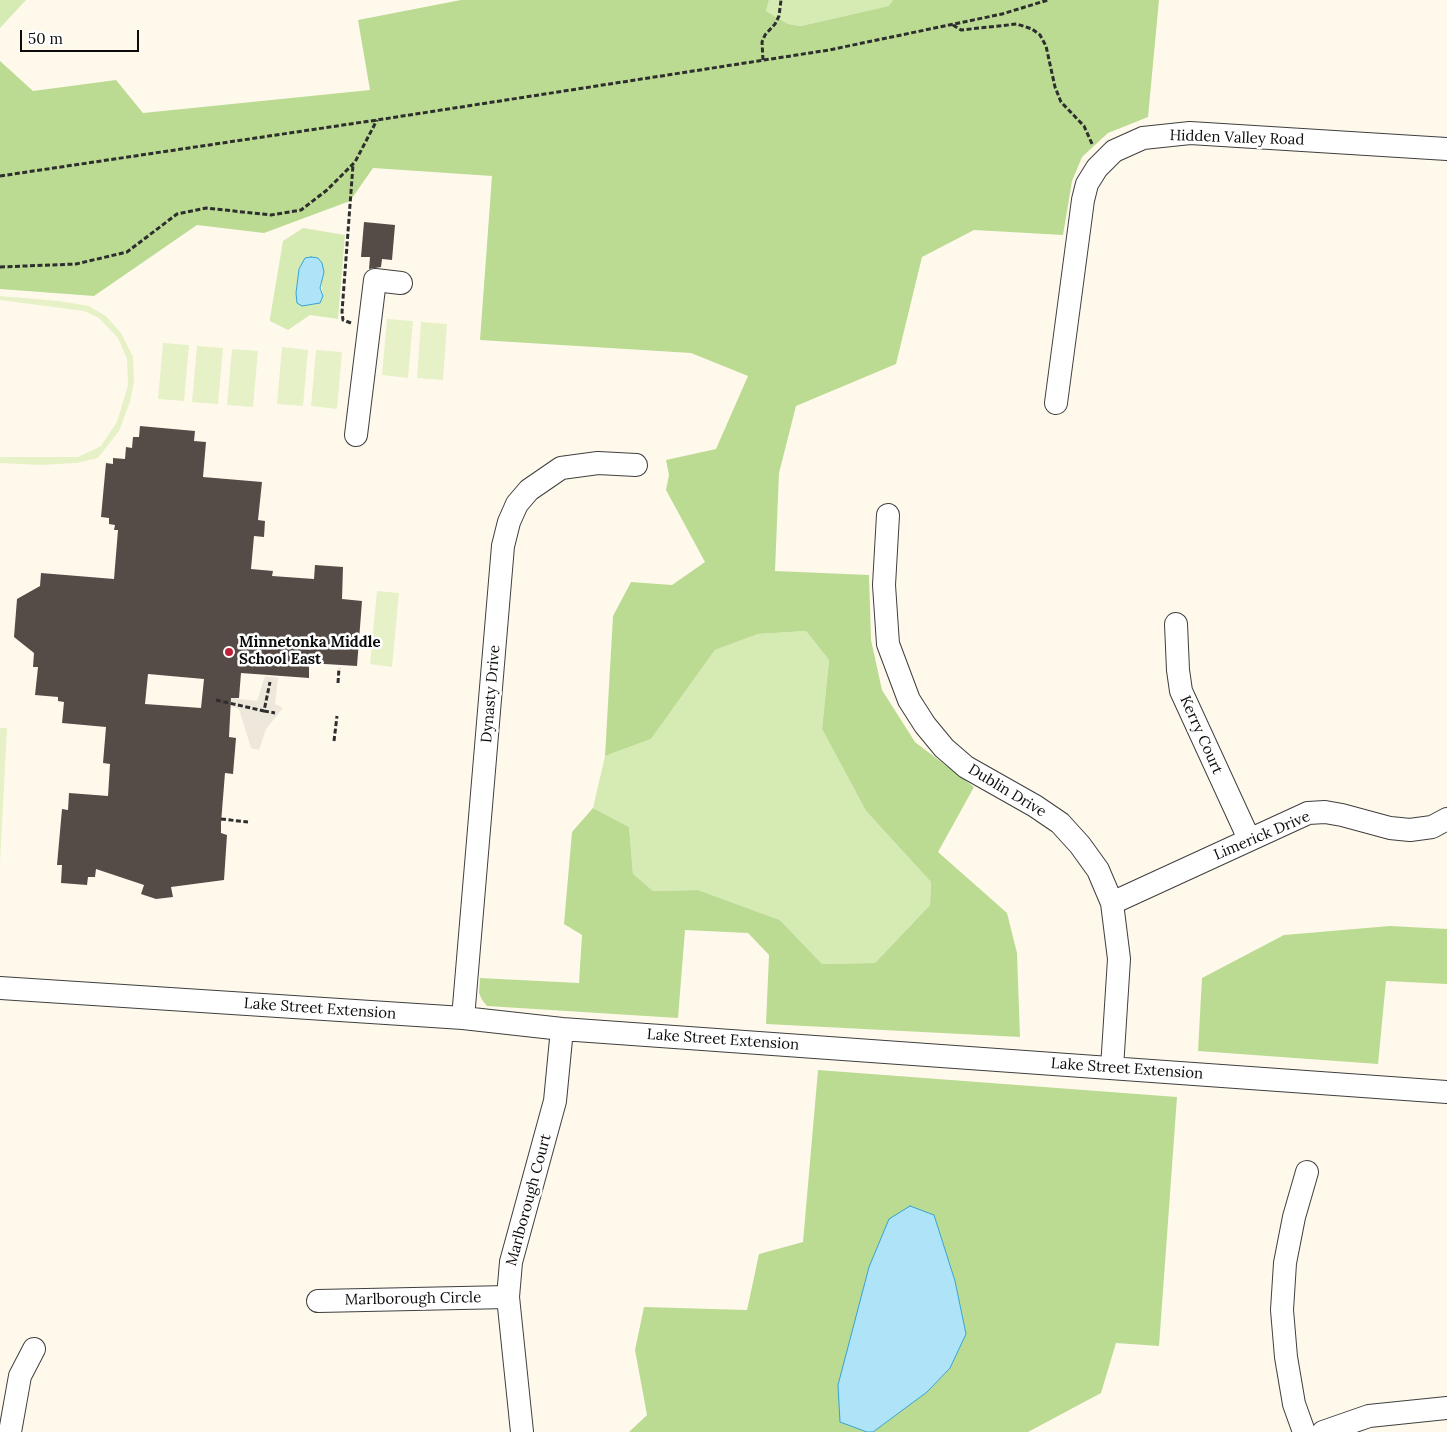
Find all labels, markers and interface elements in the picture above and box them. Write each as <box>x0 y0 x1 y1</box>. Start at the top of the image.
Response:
scale bar <box>22 20 141 52</box>
text: 50 m <box>28 29 63 48</box>
street label: Hidden Valley Road <box>1169 127 1305 149</box>
place label: Minnetonka Middle School East <box>239 634 380 669</box>
street label: Dynasty Drive <box>478 644 504 744</box>
marker: Minnetonka Middle School East <box>223 646 235 658</box>
street label: Kerry Court <box>1176 693 1226 777</box>
street label: Dublin Drive <box>965 761 1049 821</box>
street label: Limerick Drive <box>1211 808 1313 864</box>
street label: Lake Street Extension <box>243 995 397 1023</box>
street label: Lake Street Extension <box>646 1026 800 1054</box>
street label: Lake Street Extension <box>1050 1055 1204 1083</box>
street label: Marlborough Court <box>503 1132 555 1268</box>
street label: Marlborough Circle <box>345 1289 481 1309</box>

